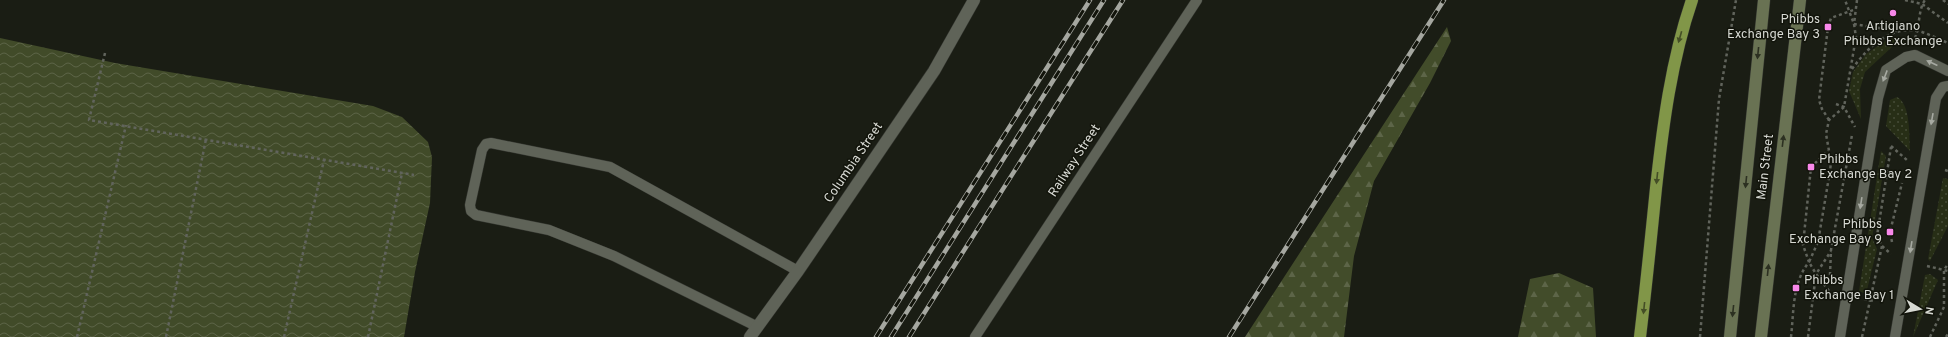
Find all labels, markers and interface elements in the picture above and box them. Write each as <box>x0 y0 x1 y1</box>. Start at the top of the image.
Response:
marker: Artigiano Phibbs Exchange <box>1888 8 1898 18</box>
place label: Phibbs Exchange Bay 3 <box>1727 12 1820 43</box>
place label: Artigiano Phibbs Exchange <box>1843 19 1943 50</box>
marker: Phibbs Exchange Bay 3 <box>1823 22 1833 32</box>
one-way arrow <box>1677 31 1683 43</box>
one-way arrow <box>1755 47 1762 59</box>
one-way arrow <box>1926 60 1937 66</box>
one-way arrow <box>1881 70 1887 82</box>
one-way arrow <box>1929 113 1935 125</box>
street label: Columbia Street <box>821 120 887 206</box>
street label: Railway Street <box>1045 121 1105 200</box>
street label: Main Street <box>1754 133 1778 201</box>
one-way arrow <box>1780 135 1786 147</box>
place label: Phibbs Exchange Bay 2 <box>1819 152 1912 183</box>
marker: Phibbs Exchange Bay 2 <box>1806 162 1816 172</box>
one-way arrow <box>1654 172 1661 185</box>
one-way arrow <box>1742 176 1749 188</box>
one-way arrow <box>1858 197 1864 209</box>
place label: Phibbs Exchange Bay 9 <box>1789 217 1882 248</box>
marker: Phibbs Exchange Bay 9 <box>1885 227 1895 237</box>
one-way arrow <box>1908 241 1914 253</box>
one-way arrow <box>1765 264 1771 276</box>
place label: Phibbs Exchange Bay 1 <box>1804 273 1894 304</box>
marker: Phibbs Exchange Bay 1 <box>1791 283 1801 293</box>
north arrow <box>1900 289 1940 329</box>
one-way arrow <box>1640 302 1647 314</box>
one-way arrow <box>1729 305 1736 317</box>
text: N <box>1921 305 1936 316</box>

